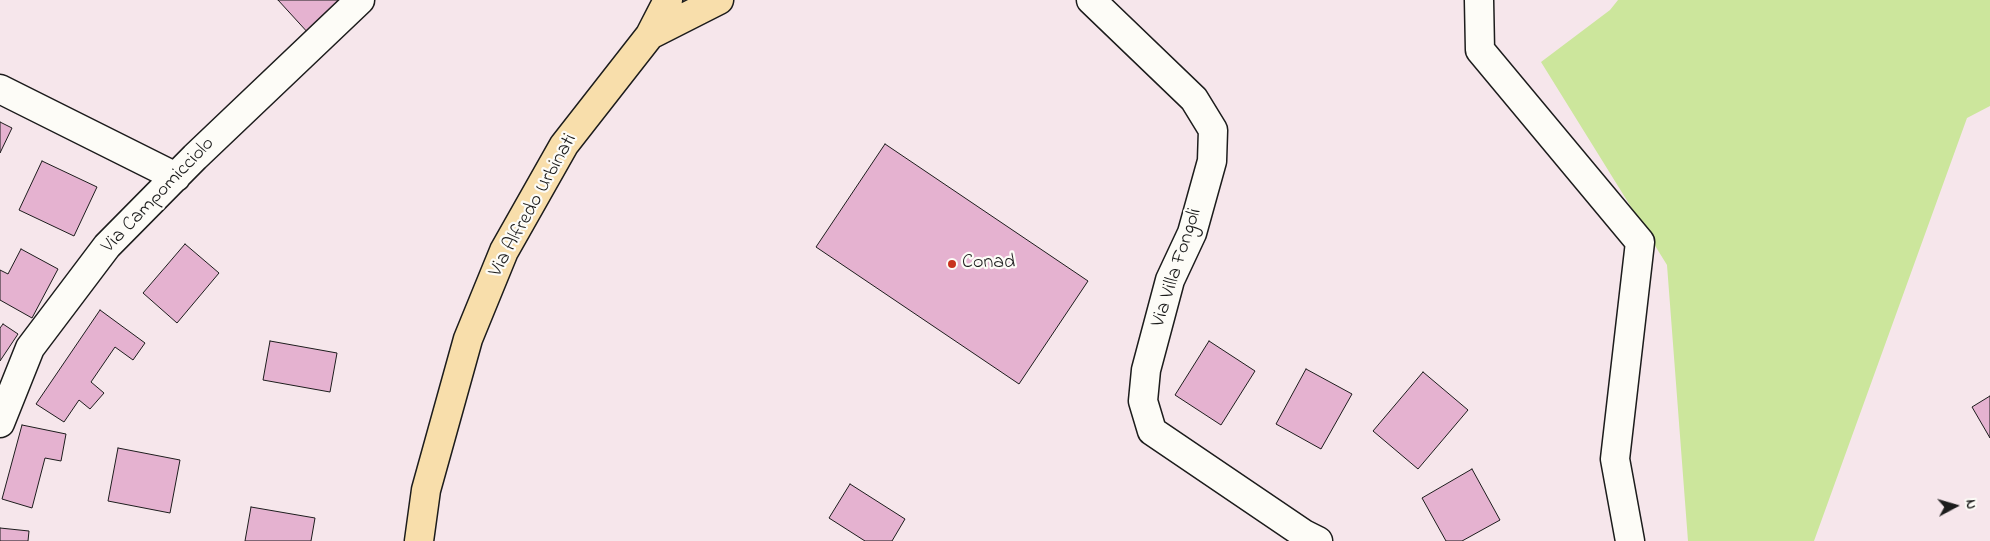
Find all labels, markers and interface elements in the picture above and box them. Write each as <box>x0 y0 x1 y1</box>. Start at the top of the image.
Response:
street label: Via Alfredo Urbinati <box>485 130 583 282</box>
street label: Via Campomicciolo <box>97 133 221 259</box>
street label: Via Villa Fongoli <box>1148 206 1208 330</box>
place label: Conad <box>962 252 1015 276</box>
marker: Conad <box>946 258 958 270</box>
north arrow <box>1930 481 1980 531</box>
text: N <box>1959 499 1981 510</box>

